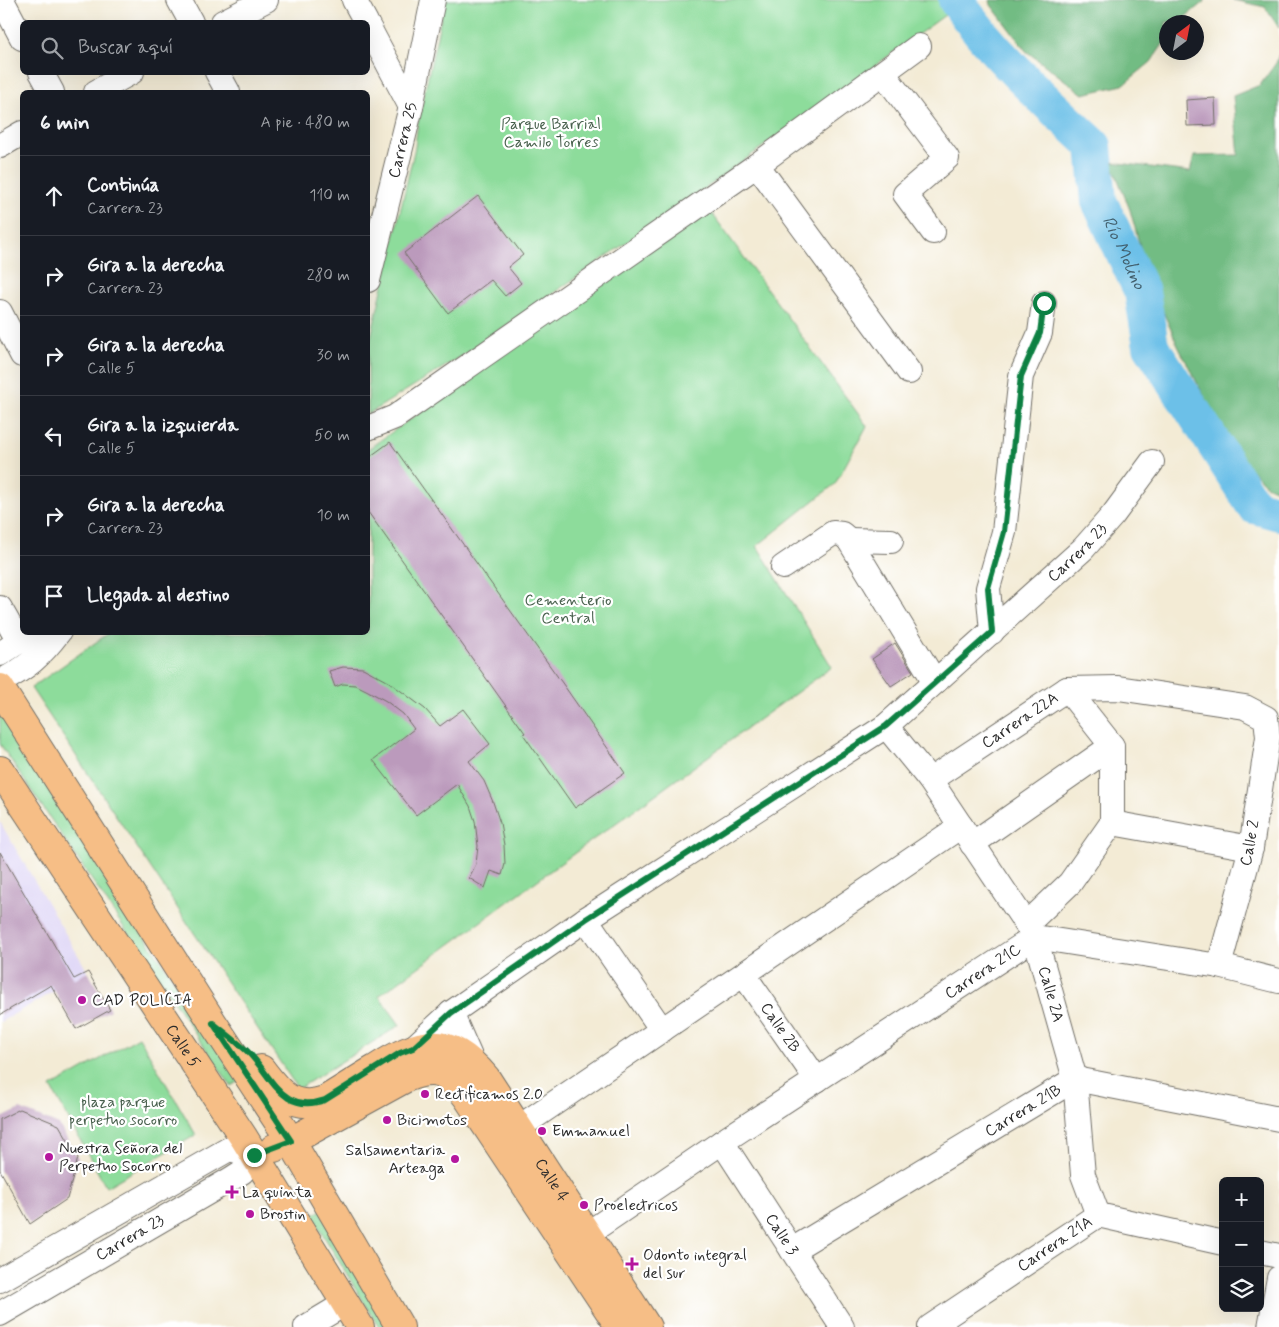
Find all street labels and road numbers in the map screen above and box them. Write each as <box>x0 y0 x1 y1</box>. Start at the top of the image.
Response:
street label: Carrera 25 <box>383 100 422 180</box>
street label: Carrera 23 <box>1043 519 1112 587</box>
street label: Carrera 22A <box>978 687 1062 753</box>
street label: Calle 2 <box>1235 818 1265 868</box>
street label: Carrera 21C <box>940 939 1025 1004</box>
street label: Calle 2A <box>1033 964 1069 1025</box>
street label: Calle 2B <box>756 998 805 1057</box>
street label: Calle 5 <box>161 1020 205 1072</box>
street label: Carrera 21B <box>981 1079 1065 1142</box>
street label: Calle 4 <box>530 1154 574 1206</box>
street label: Calle 3 <box>761 1209 803 1259</box>
street label: Carrera 23 <box>92 1210 168 1266</box>
street label: Carrera 21A <box>1013 1211 1097 1276</box>

